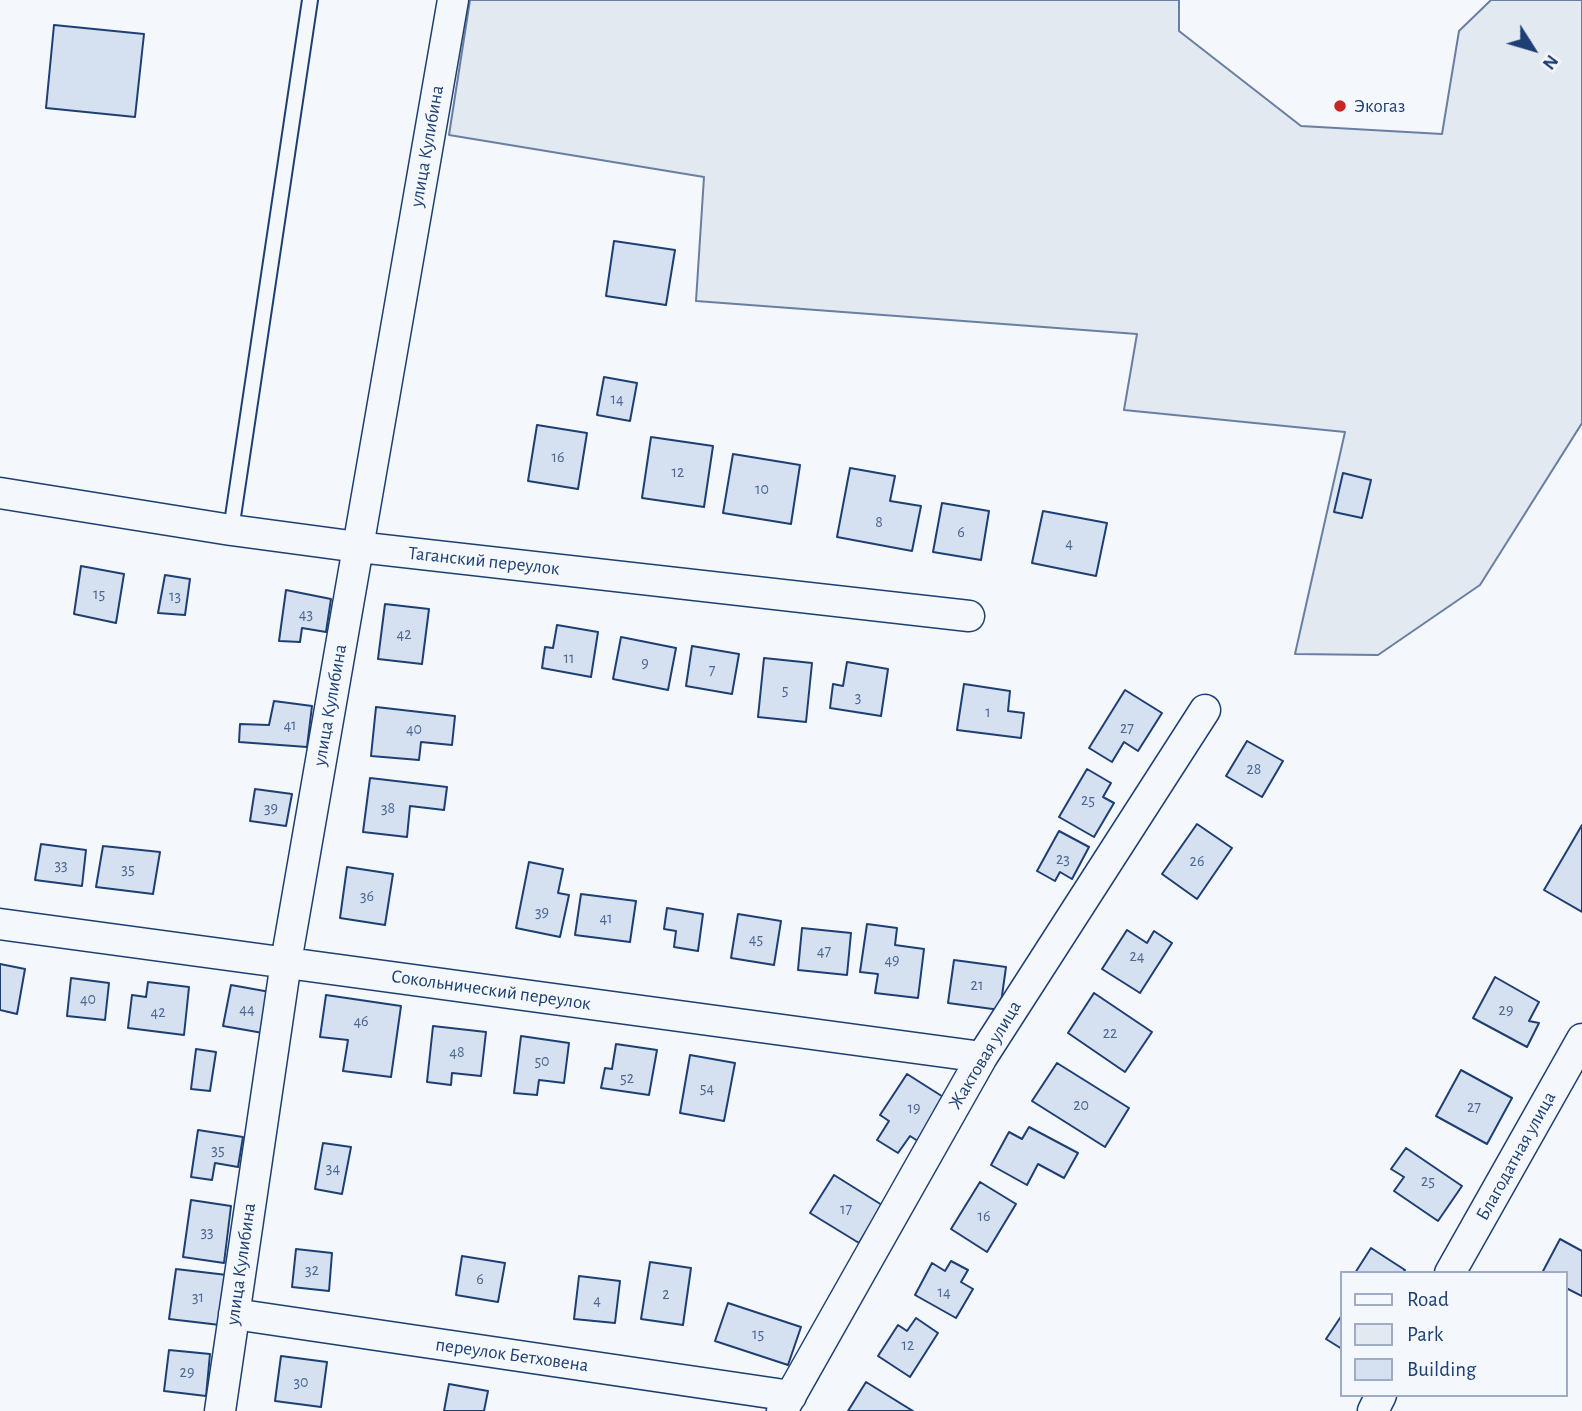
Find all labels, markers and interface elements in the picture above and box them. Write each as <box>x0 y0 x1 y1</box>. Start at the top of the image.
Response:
north arrow <box>1498 14 1568 84</box>
text: N <box>1539 51 1562 73</box>
street label: улица Кулибина <box>405 83 449 209</box>
place label: Экогаз <box>1354 95 1405 117</box>
marker: Экогаз <box>1332 98 1348 114</box>
house number: 14 <box>610 389 624 409</box>
house number: 16 <box>551 447 565 467</box>
house number: 12 <box>672 462 684 482</box>
house number: 10 <box>755 479 769 499</box>
house number: 8 <box>875 512 883 532</box>
house number: 6 <box>957 522 965 542</box>
house number: 4 <box>1065 533 1073 553</box>
street label: Таганский переулок <box>407 542 561 580</box>
house number: 15 <box>93 584 105 604</box>
house number: 13 <box>169 586 181 606</box>
house number: 43 <box>299 604 313 624</box>
house number: 42 <box>397 624 411 644</box>
street label: улица Кулибина <box>308 642 352 768</box>
house number: 11 <box>563 648 575 668</box>
house number: 9 <box>641 653 649 673</box>
house number: 7 <box>709 660 715 680</box>
house number: 5 <box>782 680 788 700</box>
house number: 3 <box>855 687 861 707</box>
house number: 1 <box>985 702 991 722</box>
house number: 41 <box>283 715 297 735</box>
house number: 27 <box>1120 718 1134 738</box>
house number: 40 <box>406 719 422 739</box>
house number: 28 <box>1247 759 1261 779</box>
house number: 25 <box>1081 790 1095 810</box>
house number: 39 <box>264 798 278 818</box>
house number: 38 <box>381 798 395 818</box>
house number: 23 <box>1056 849 1070 869</box>
house number: 26 <box>1190 851 1204 871</box>
house number: 33 <box>54 855 68 875</box>
house number: 35 <box>121 859 135 879</box>
house number: 36 <box>360 886 374 906</box>
house number: 39 <box>535 902 549 922</box>
house number: 41 <box>599 908 613 928</box>
house number: 45 <box>749 929 763 949</box>
house number: 47 <box>817 941 831 961</box>
house number: 24 <box>1130 946 1144 966</box>
house number: 49 <box>884 950 900 970</box>
street label: Сокольнический переулок <box>390 965 592 1015</box>
house number: 21 <box>971 975 983 995</box>
house number: 40 <box>80 989 96 1009</box>
street label: Жактовая улица <box>944 996 1026 1114</box>
house number: 44 <box>239 999 255 1019</box>
house number: 29 <box>1499 1000 1513 1020</box>
house number: 42 <box>151 1002 165 1022</box>
house number: 46 <box>353 1011 369 1031</box>
house number: 22 <box>1103 1023 1117 1043</box>
house number: 48 <box>449 1042 465 1062</box>
house number: 50 <box>534 1051 550 1071</box>
house number: 52 <box>620 1068 634 1088</box>
house number: 54 <box>700 1078 714 1098</box>
street label: Благодатная улица <box>1471 1088 1561 1224</box>
house number: 20 <box>1073 1095 1089 1115</box>
house number: 27 <box>1467 1097 1481 1117</box>
house number: 19 <box>907 1098 921 1118</box>
house number: 35 <box>211 1140 225 1160</box>
house number: 34 <box>326 1158 340 1178</box>
house number: 25 <box>1421 1171 1435 1191</box>
house number: 17 <box>840 1199 852 1219</box>
street label: улица Кулибина <box>221 1201 261 1327</box>
house number: 16 <box>977 1206 991 1226</box>
house number: 33 <box>200 1222 214 1242</box>
house number: 32 <box>305 1260 319 1280</box>
house number: 6 <box>476 1269 484 1289</box>
legend <box>1340 1271 1568 1397</box>
house number: 14 <box>937 1282 951 1302</box>
house number: 2 <box>662 1284 670 1304</box>
house number: 31 <box>192 1287 204 1307</box>
text: Road <box>1407 1289 1449 1310</box>
house number: 4 <box>593 1290 601 1310</box>
house number: 15 <box>752 1324 764 1344</box>
text: Park <box>1407 1324 1443 1345</box>
street label: переулок Бетховена <box>434 1333 590 1377</box>
house number: 12 <box>902 1335 914 1355</box>
text: Building <box>1407 1359 1476 1380</box>
house number: 29 <box>180 1362 194 1382</box>
house number: 30 <box>293 1372 309 1392</box>

